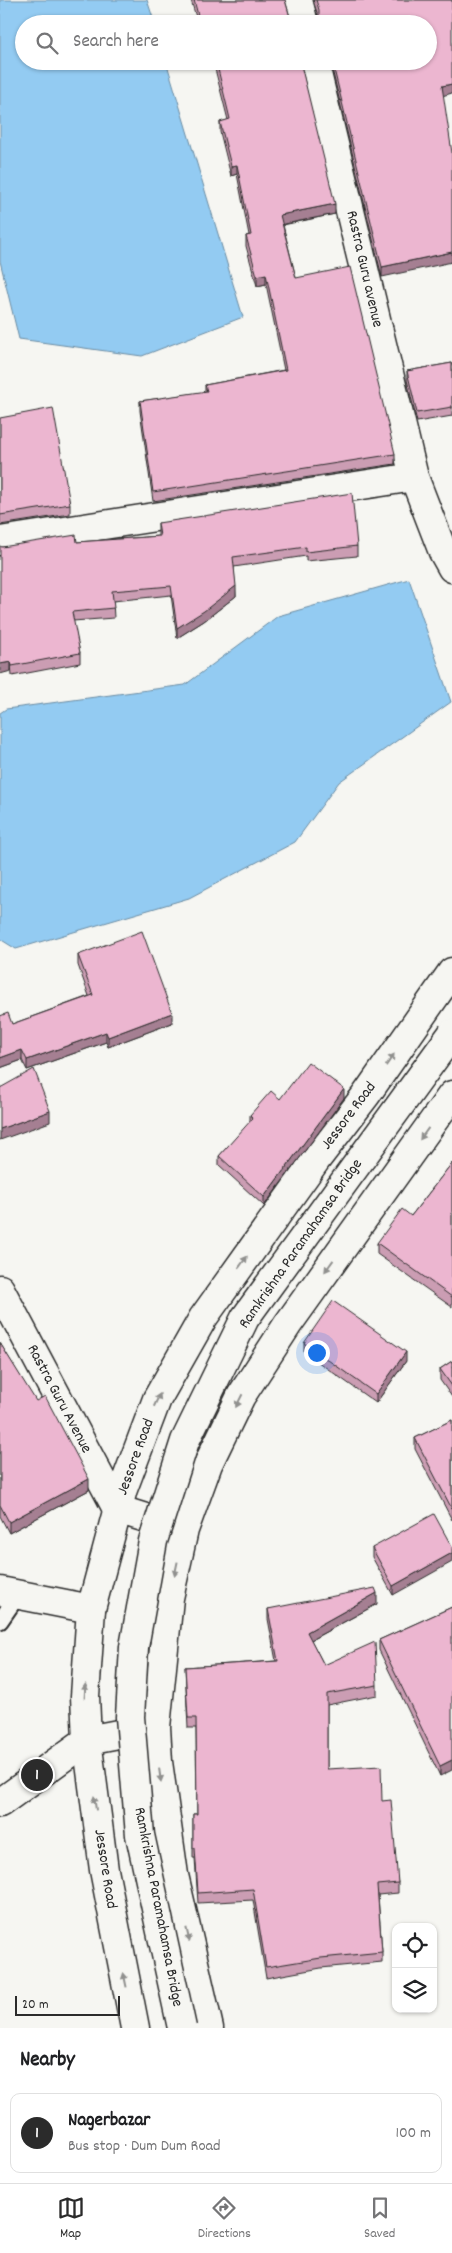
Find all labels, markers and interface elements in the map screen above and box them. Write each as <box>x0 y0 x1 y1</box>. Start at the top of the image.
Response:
search box <box>15 15 437 70</box>
icon: search <box>33 29 61 57</box>
text: Search here <box>73 29 159 56</box>
street label: Rastra Guru avenue <box>339 208 389 330</box>
one-way arrow <box>385 1053 395 1067</box>
street label: Jessore Road <box>316 1077 382 1155</box>
one-way arrow <box>418 1127 429 1140</box>
street label: Ramkrishna Paramahamsa Bridge <box>233 1154 369 1334</box>
one-way arrow <box>238 1255 248 1269</box>
one-way arrow <box>324 1259 334 1273</box>
street label: Rastra Guru Avenue <box>21 1340 97 1458</box>
your location <box>304 1340 330 1366</box>
one-way arrow <box>154 1393 162 1407</box>
one-way arrow <box>235 1394 243 1408</box>
street label: Jessore Road <box>112 1415 160 1499</box>
one-way arrow <box>171 1561 179 1577</box>
one-way arrow <box>82 1683 90 1699</box>
pin: 1 <box>21 1756 53 1794</box>
one-way arrow <box>156 1768 164 1784</box>
one-way arrow <box>90 1795 98 1811</box>
street label: Ramkrishna Paramahamsa Bridge <box>127 1805 189 2009</box>
street label: Jessore Road <box>87 1828 123 1910</box>
map controls <box>392 1923 437 2013</box>
button: locate <box>392 1923 437 1968</box>
one-way arrow <box>184 1928 192 1943</box>
button: layers <box>392 1968 437 2013</box>
one-way arrow <box>121 1973 129 1988</box>
scale bar <box>15 1993 120 2016</box>
text: 20 m <box>22 1995 49 2015</box>
text: Nearby <box>20 2046 75 2076</box>
text: Nagerbazar <box>68 2108 150 2135</box>
text: 1 <box>35 2122 39 2145</box>
text: 100 m <box>395 2122 431 2145</box>
text: Bus stop · Dum Dum Road <box>68 2135 221 2158</box>
tab: Map <box>57 2194 85 2244</box>
tab: Directions <box>198 2194 251 2244</box>
tab: Saved <box>364 2194 395 2244</box>

